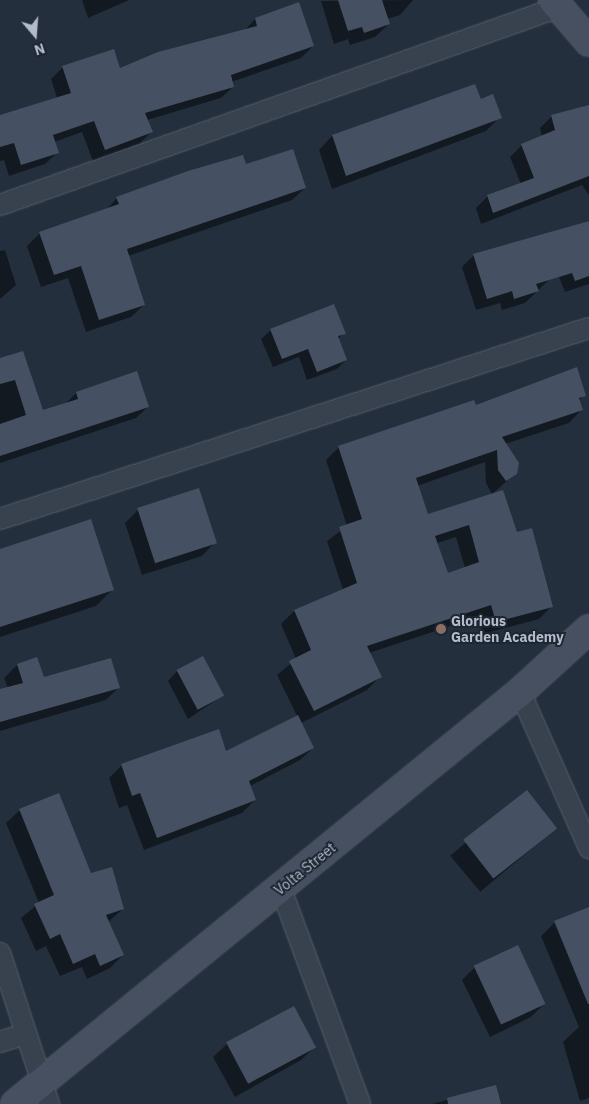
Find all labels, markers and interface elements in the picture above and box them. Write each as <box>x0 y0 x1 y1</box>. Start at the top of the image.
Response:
north arrow <box>10 10 60 60</box>
text: N <box>32 39 47 59</box>
place label: Glorious Garden Academy <box>451 613 564 646</box>
marker: Glorious Garden Academy <box>435 623 447 635</box>
street label: Volta Street <box>271 839 339 899</box>

